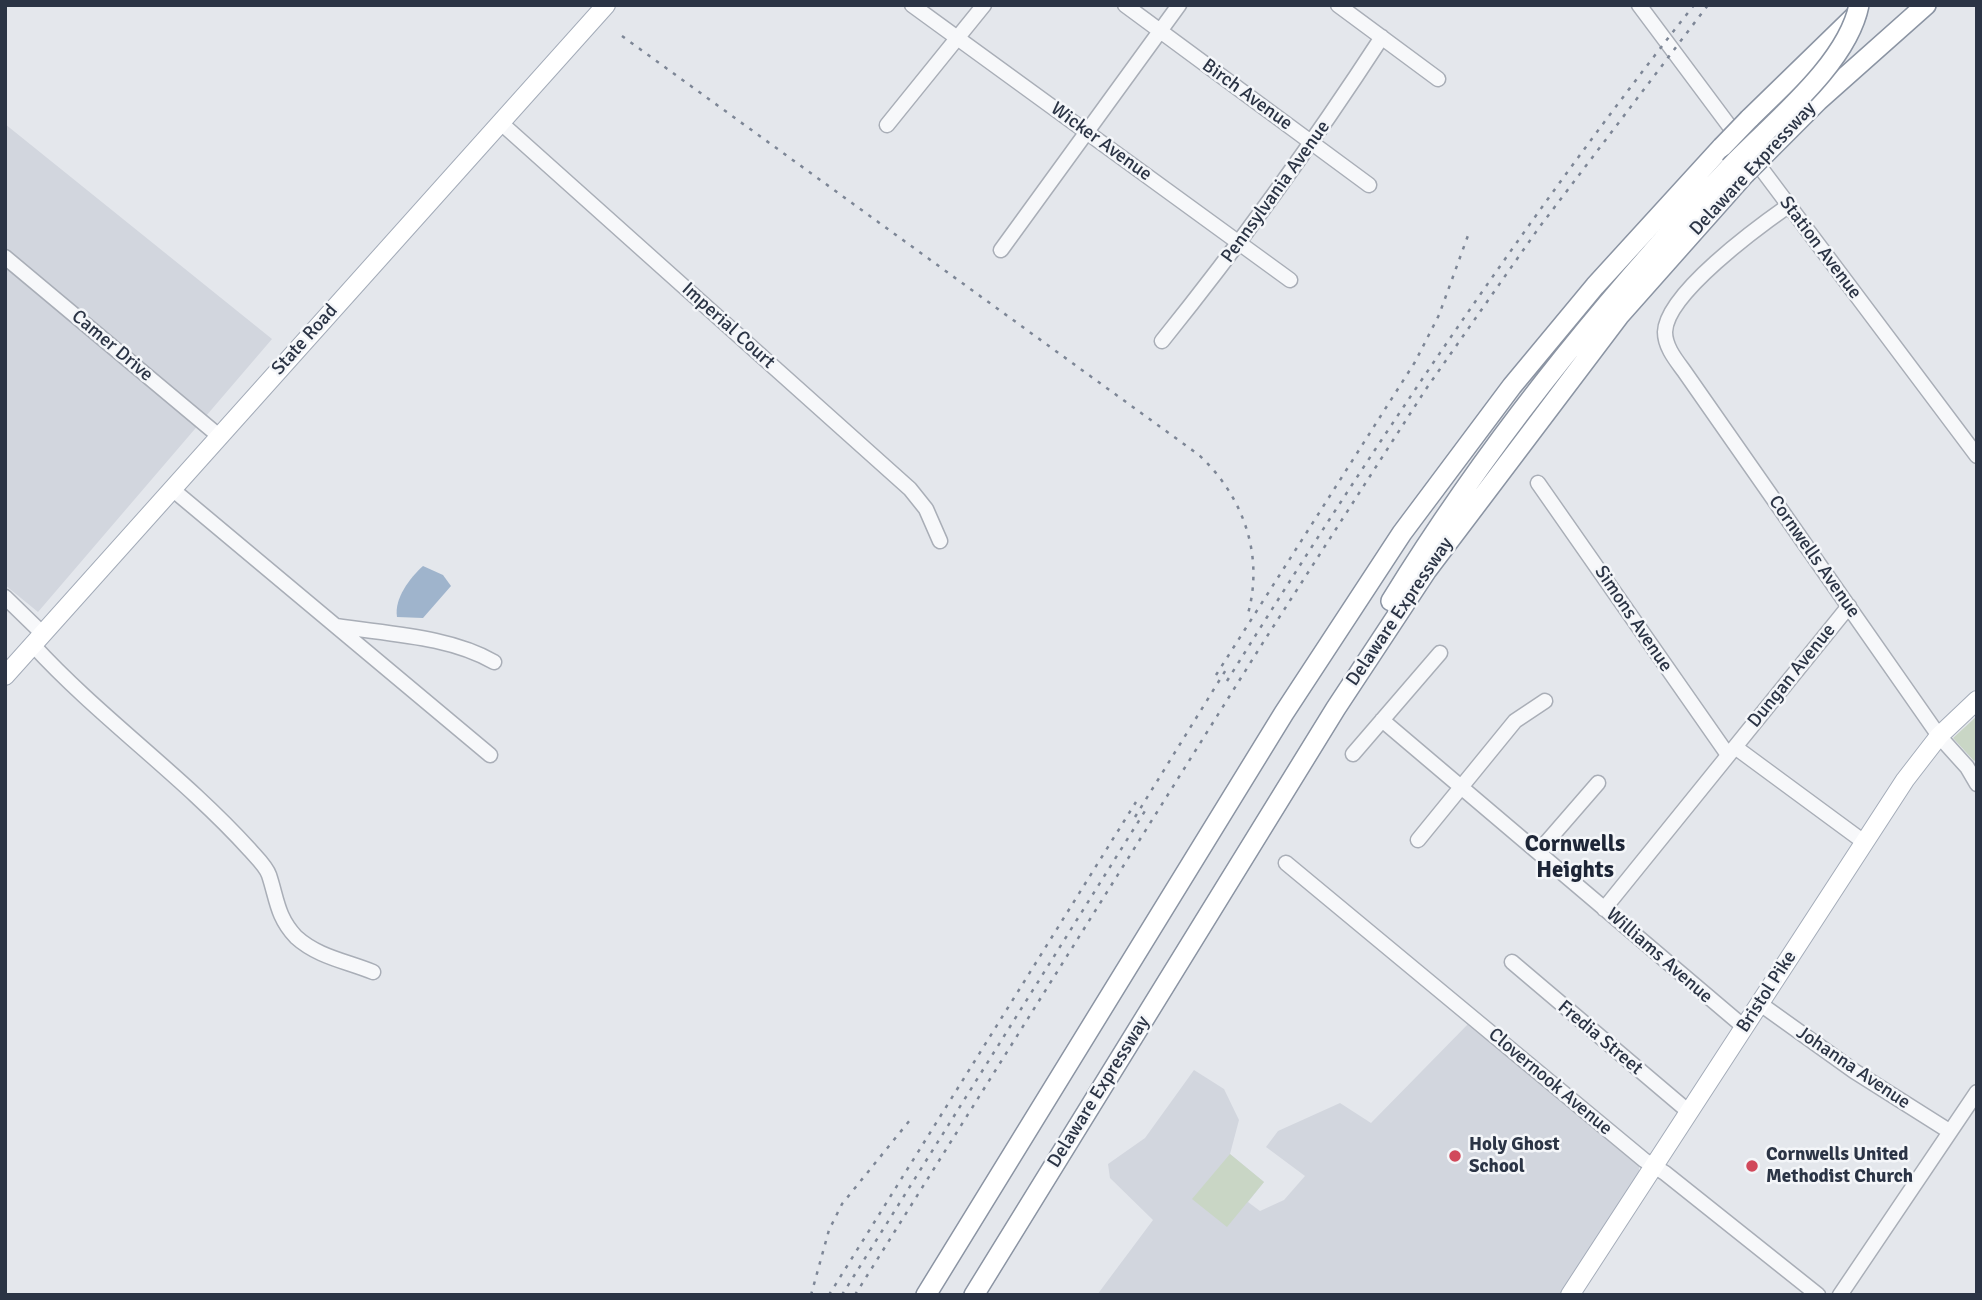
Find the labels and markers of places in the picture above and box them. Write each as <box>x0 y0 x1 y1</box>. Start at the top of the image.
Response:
place label: Holy Ghost School <box>1469 1134 1560 1178</box>
place label: Cornwells United Methodist Church <box>1766 1144 1913 1188</box>
marker: Holy Ghost School <box>1447 1148 1463 1164</box>
marker: Cornwells United Methodist Church <box>1744 1158 1760 1174</box>

